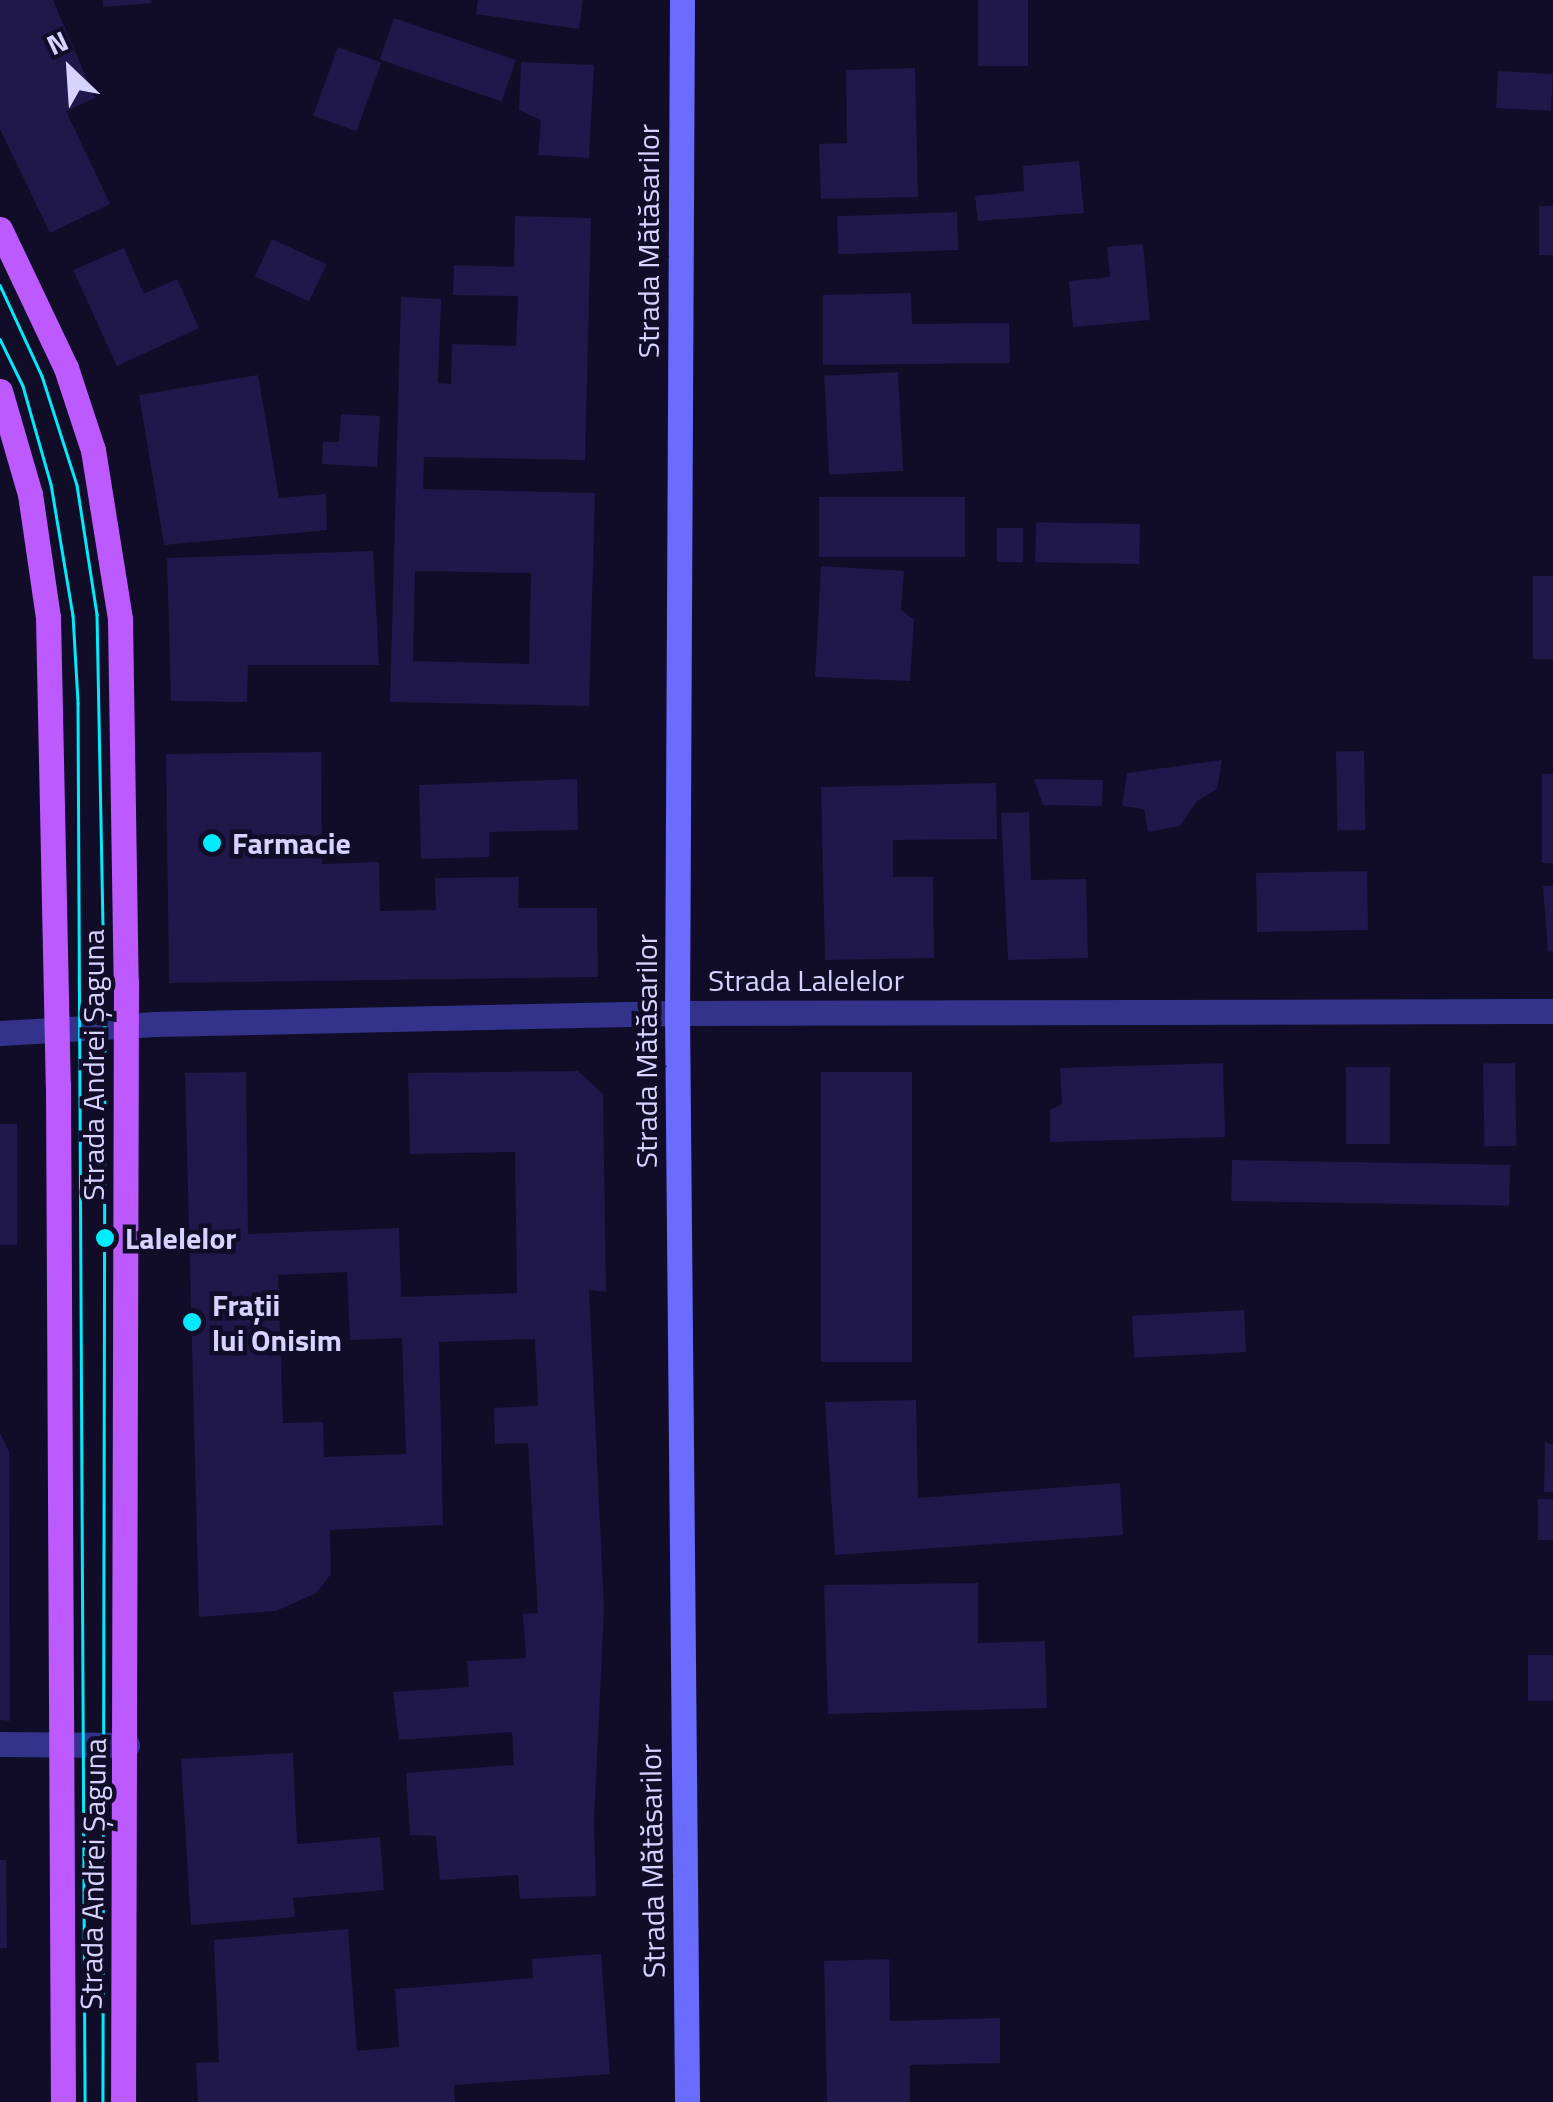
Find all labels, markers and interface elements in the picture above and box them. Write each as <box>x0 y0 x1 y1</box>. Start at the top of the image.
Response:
text: N <box>39 19 75 66</box>
north arrow <box>20 20 120 120</box>
street label: Strada Mătăsarilor <box>630 124 666 358</box>
place label: Farmacie <box>232 825 351 861</box>
marker: Farmacie <box>201 832 223 854</box>
street label: Strada Andrei Șaguna <box>75 929 111 1201</box>
street label: Strada Mătăsarilor <box>628 934 664 1168</box>
street label: Strada Lalelelor <box>708 962 904 998</box>
place label: Lalelelor <box>125 1220 237 1256</box>
marker: Lalelelor <box>94 1227 116 1249</box>
place label: Frații lui Onisim <box>212 1287 342 1358</box>
marker: Frații lui Onisim <box>181 1311 203 1333</box>
street label: Strada Andrei Șaguna <box>73 1738 113 2010</box>
street label: Strada Mătăsarilor <box>632 1743 672 1979</box>

